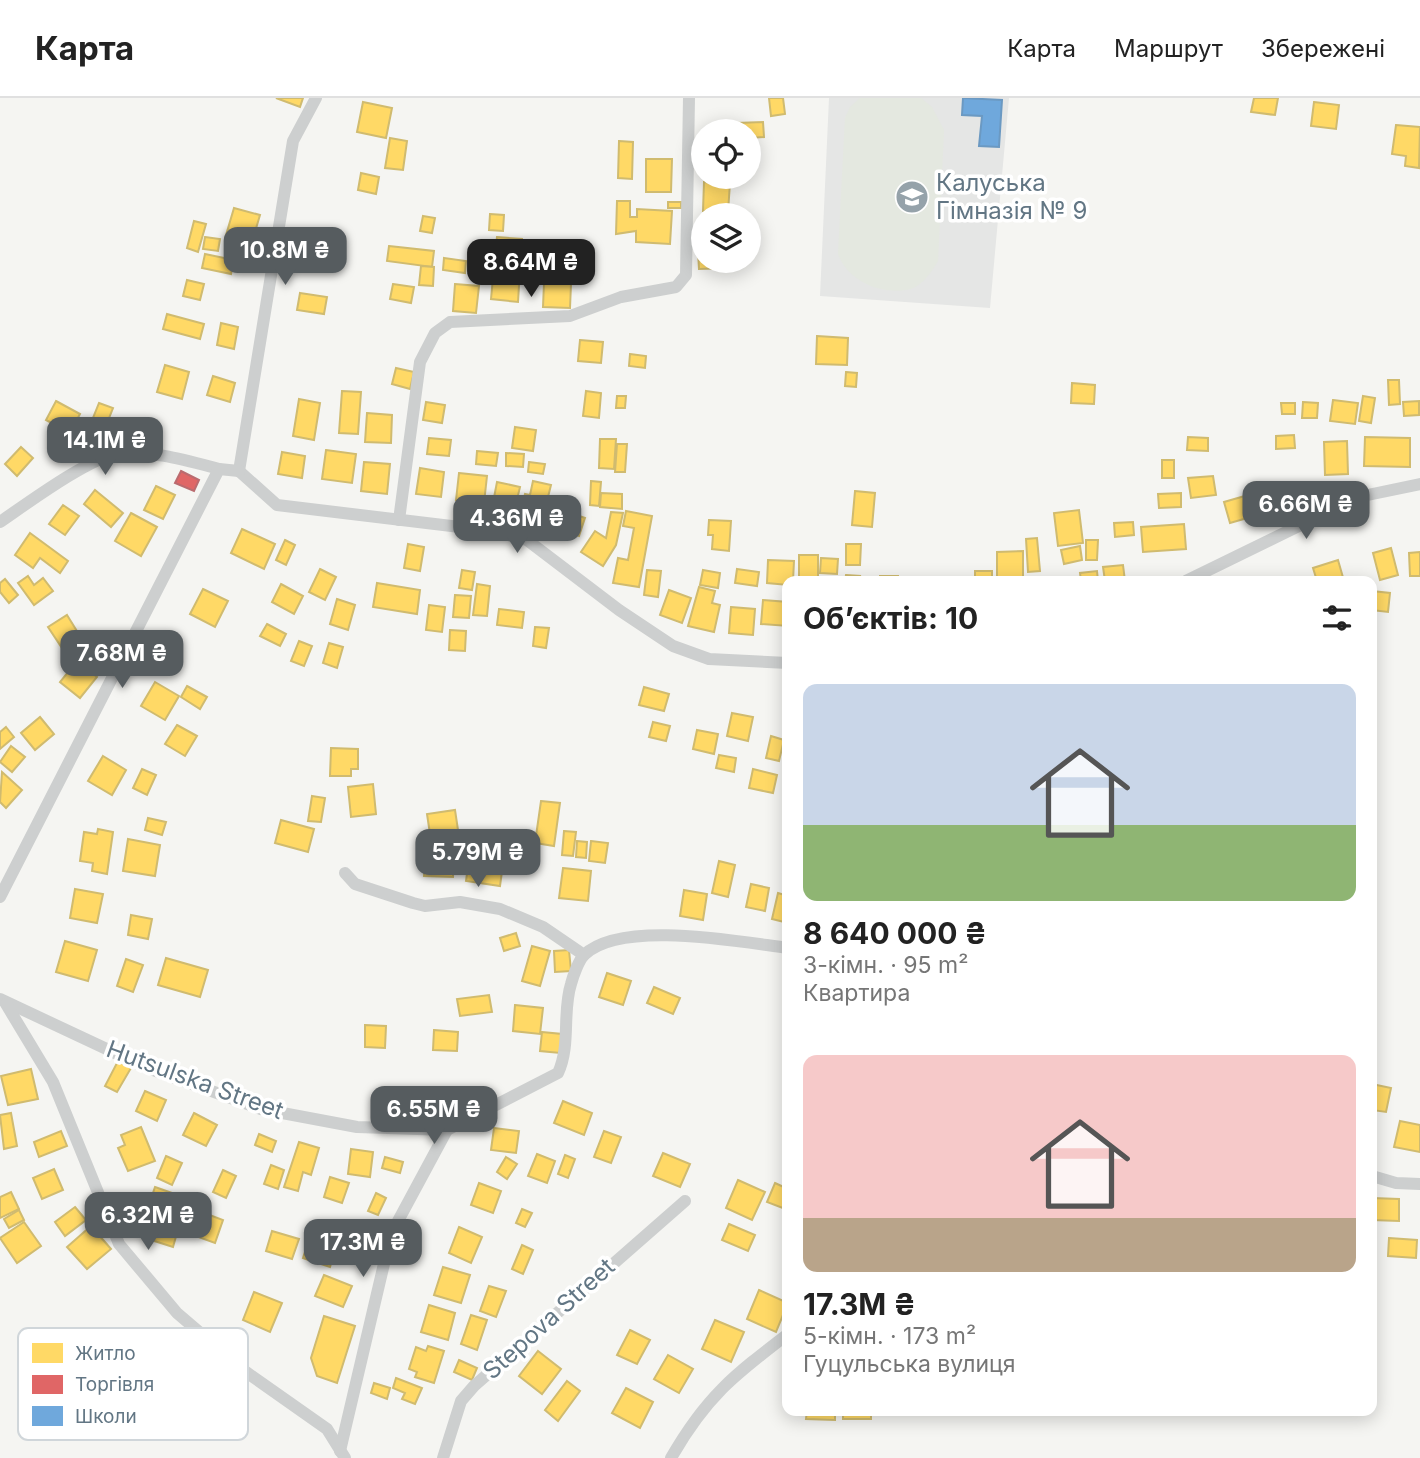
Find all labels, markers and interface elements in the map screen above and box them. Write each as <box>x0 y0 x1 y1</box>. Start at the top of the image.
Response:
text: Карта <box>35 28 134 68</box>
text: Карта <box>1007 34 1076 63</box>
text: Маршрут <box>1114 34 1223 63</box>
text: Збережені <box>1261 34 1385 63</box>
map controls <box>691 119 761 273</box>
button: locate <box>691 119 761 189</box>
place label: Калуська Гімназія № 9 <box>936 168 1087 225</box>
school or university icon: Калуська Гімназія № 9 <box>893 178 931 216</box>
button: layers <box>691 203 761 273</box>
pin: 10.8M ₴ <box>220 228 350 287</box>
text: 10.8M ₴ <box>240 236 330 264</box>
pin: 8.64M ₴ <box>466 240 596 299</box>
text: 8.64M ₴ <box>483 248 579 276</box>
pin: 14.1M ₴ <box>40 418 170 477</box>
text: 14.1M ₴ <box>63 426 147 454</box>
pin: 6.66M ₴ <box>1241 482 1371 541</box>
text: 6.66M ₴ <box>1259 490 1354 518</box>
pin: 4.36M ₴ <box>452 496 582 555</box>
text: 4.36M ₴ <box>469 504 565 532</box>
icon: filters <box>1318 599 1356 637</box>
text: Об’єктів: 10 <box>803 600 978 636</box>
pin: 7.68M ₴ <box>57 630 187 690</box>
text: 7.68M ₴ <box>76 639 168 667</box>
icon: home <box>1017 730 1143 856</box>
pin: 5.79M ₴ <box>413 830 543 889</box>
text: 5.79M ₴ <box>431 838 525 866</box>
text: 8 640 000 ₴ <box>803 915 987 951</box>
text: 3-кімн. · 95 m² <box>803 951 968 979</box>
text: Квартира <box>803 979 910 1007</box>
street label: Hutsulska Street <box>103 1034 288 1125</box>
pin: 6.55M ₴ <box>369 1086 499 1146</box>
text: 6.55M ₴ <box>386 1095 482 1123</box>
icon: home <box>1017 1101 1143 1227</box>
pin: 6.32M ₴ <box>83 1192 213 1252</box>
text: 6.32M ₴ <box>101 1201 195 1229</box>
pin: 17.3M ₴ <box>298 1220 428 1279</box>
text: 17.3M ₴ <box>320 1228 406 1256</box>
street label: Stepova Street <box>477 1252 621 1385</box>
text: 17.3M ₴ <box>803 1286 916 1322</box>
text: 5-кімн. · 173 m² <box>803 1322 976 1350</box>
legend <box>18 1328 248 1440</box>
text: Житло <box>75 1342 136 1365</box>
text: Гуцульська вулиця <box>803 1350 1016 1378</box>
text: Торгівля <box>75 1373 154 1396</box>
text: Школи <box>75 1405 137 1428</box>

